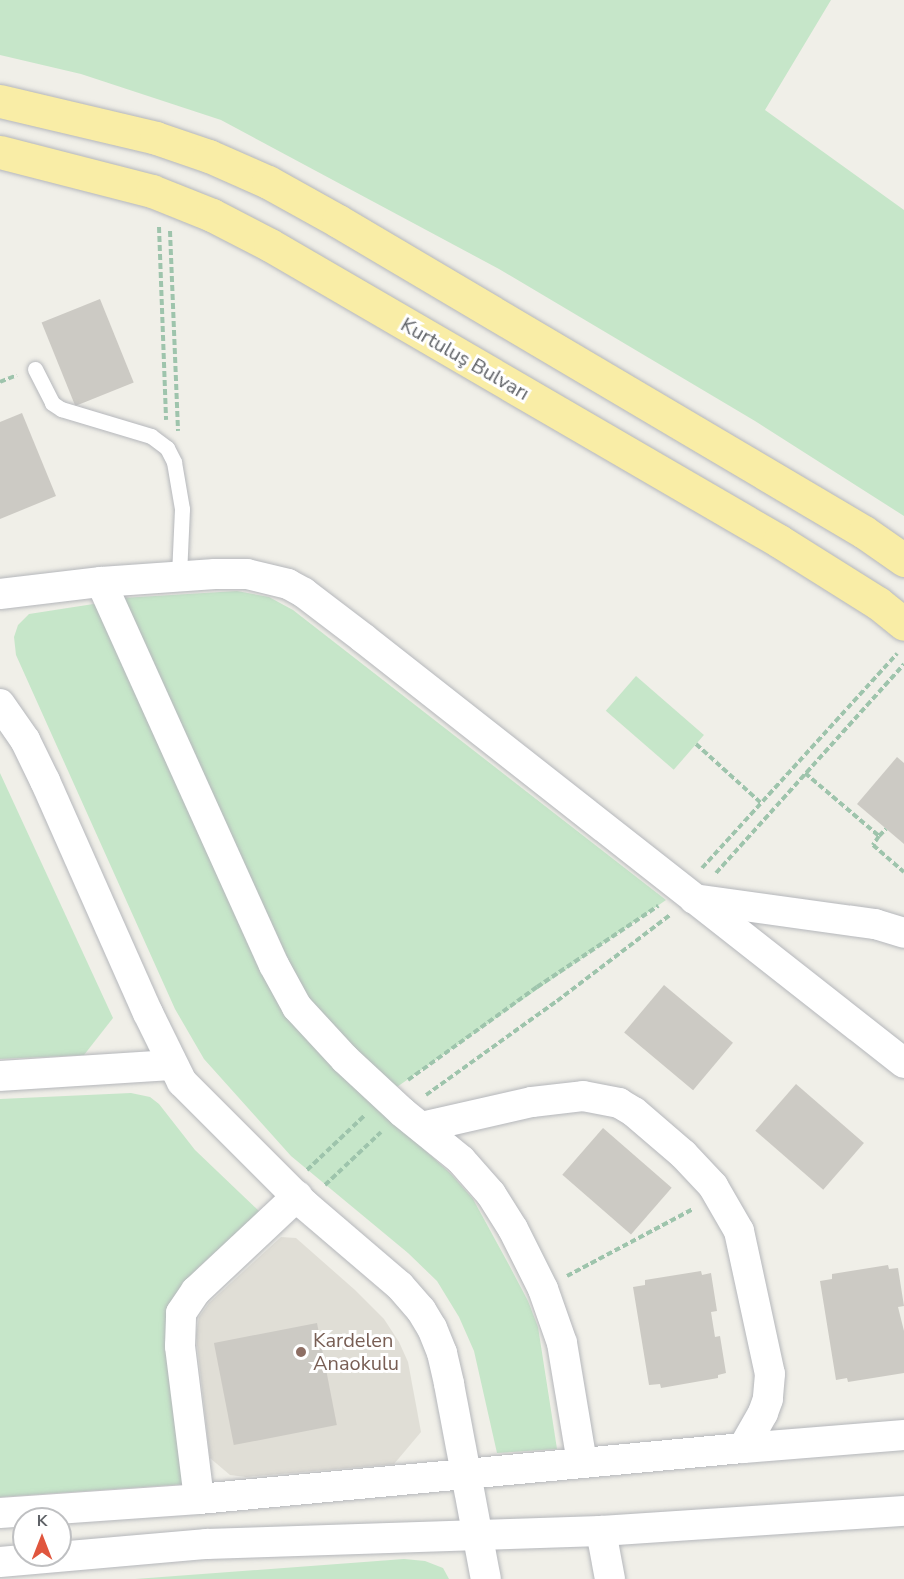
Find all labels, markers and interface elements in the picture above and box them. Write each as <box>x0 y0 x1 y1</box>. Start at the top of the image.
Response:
street label: Kurtuluş Bulvarı <box>397 313 533 405</box>
place label: Kardelen Anaokulu <box>313 1328 399 1375</box>
marker: Kardelen Anaokulu <box>294 1345 308 1359</box>
north arrow <box>12 1507 72 1567</box>
text: K <box>37 1510 47 1532</box>

